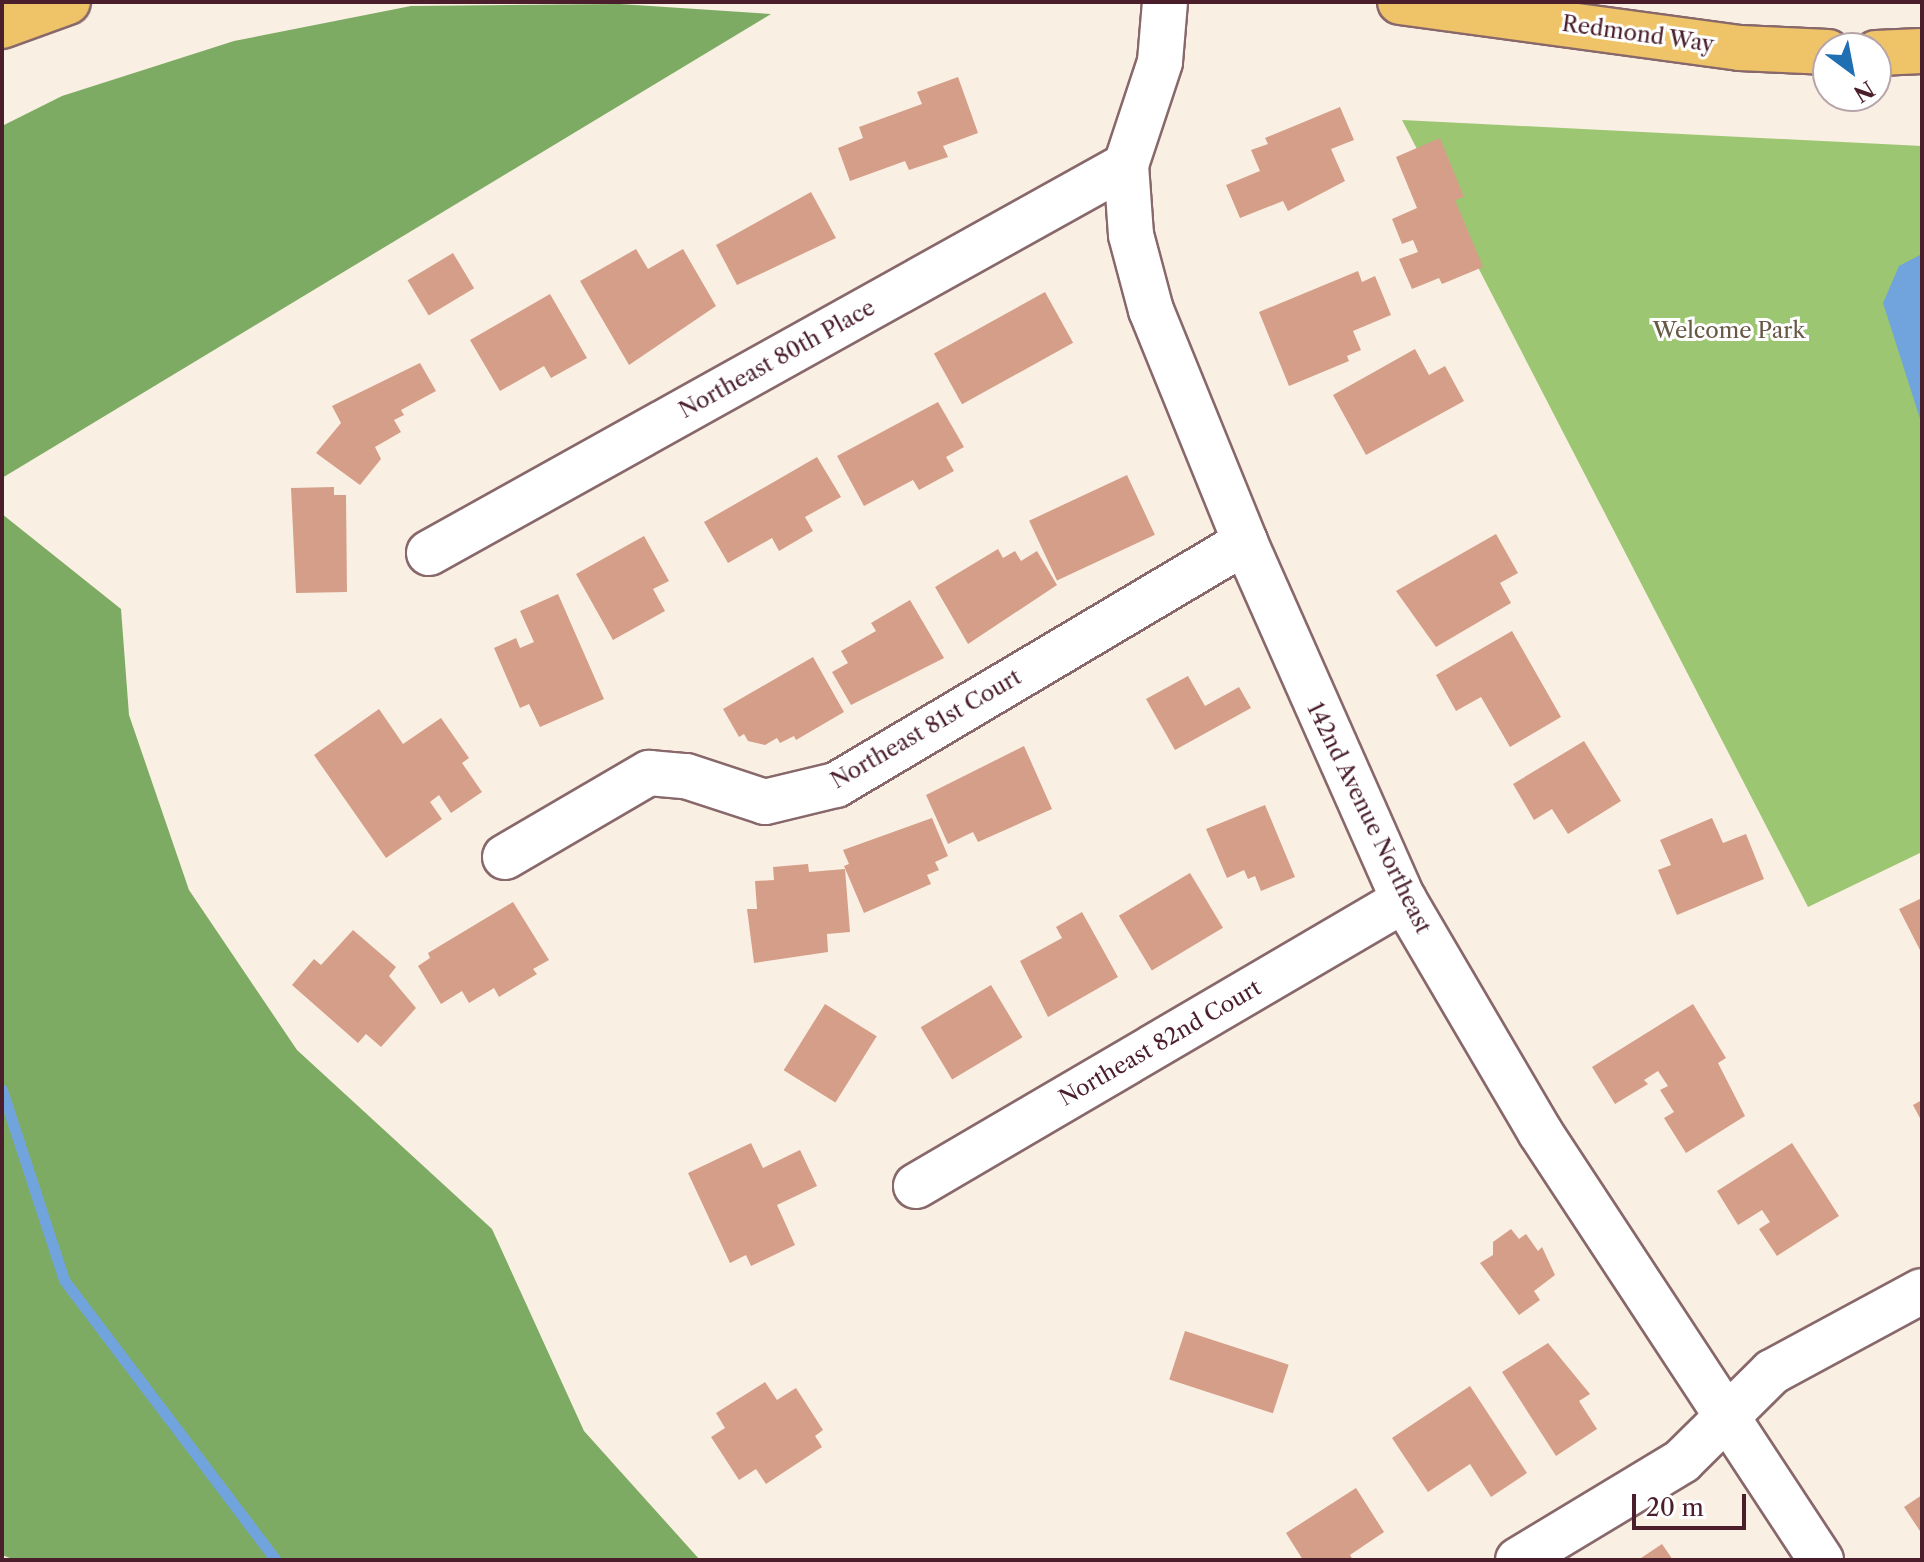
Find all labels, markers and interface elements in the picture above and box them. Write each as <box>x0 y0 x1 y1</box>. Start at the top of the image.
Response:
street label: Redmond Way <box>1560 10 1716 58</box>
north arrow <box>1812 32 1892 112</box>
text: N <box>1849 75 1879 108</box>
street label: Northeast 80th Place <box>674 294 880 424</box>
park label: Welcome Park <box>1653 318 1805 344</box>
street label: Northeast 81st Court <box>826 664 1026 794</box>
street label: 142nd Avenue Northeast <box>1301 698 1437 938</box>
street label: Northeast 82nd Court <box>1054 974 1266 1112</box>
scale bar <box>1636 1478 1750 1528</box>
text: 20 m <box>1646 1493 1704 1522</box>

